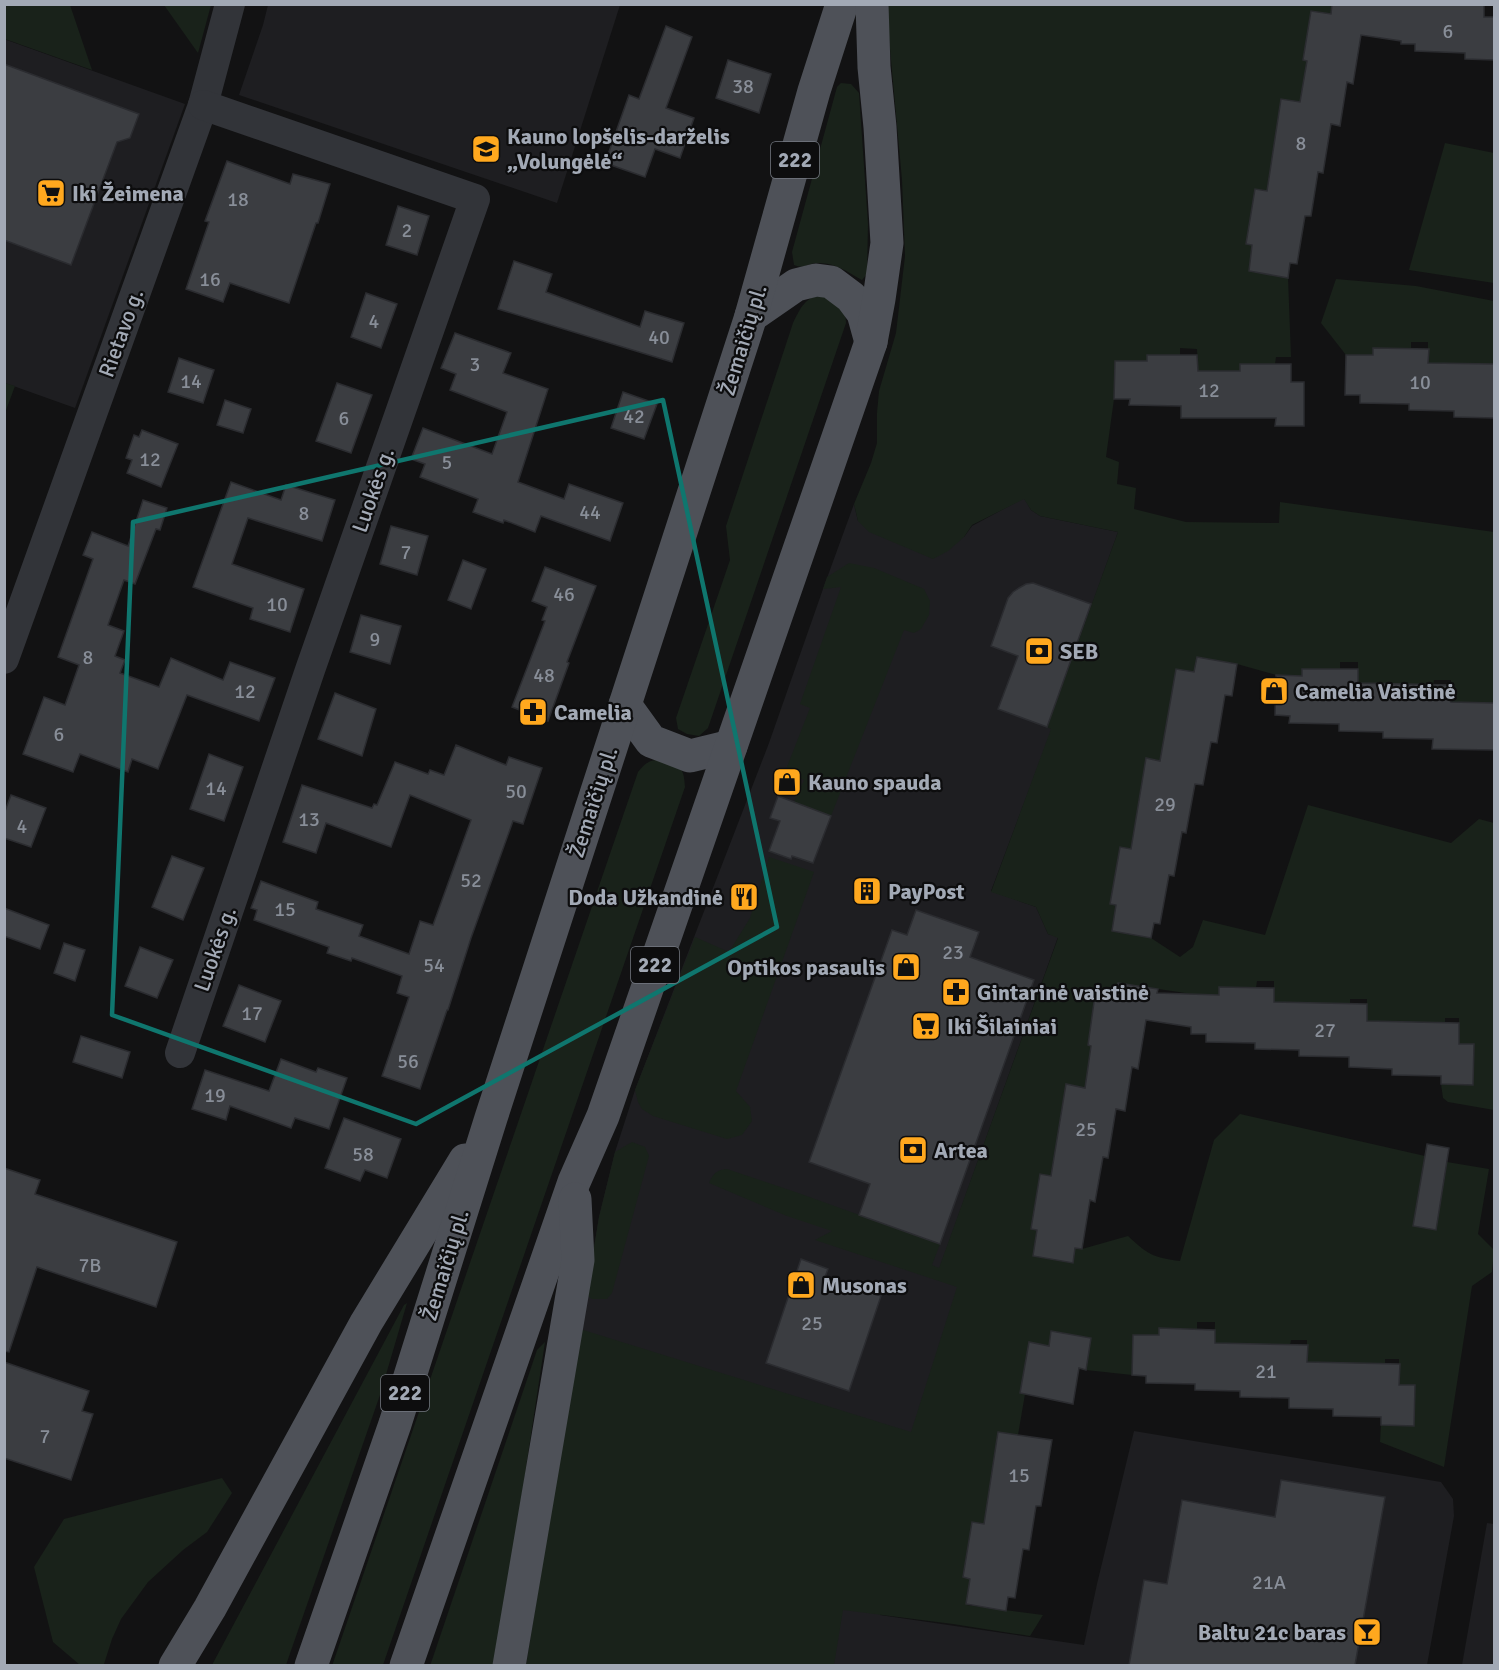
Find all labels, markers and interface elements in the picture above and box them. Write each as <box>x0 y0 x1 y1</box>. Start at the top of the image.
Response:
house number: 6 <box>1443 19 1453 44</box>
house number: 38 <box>732 74 754 99</box>
place label: Kauno lopšelis-darželis „Volungėlė“ <box>507 123 730 175</box>
house number: 8 <box>1296 131 1306 156</box>
school or university icon: Kauno lopšelis-darželis „Volungėlė“ <box>470 133 502 165</box>
road number: 222 <box>771 142 819 178</box>
supermarket icon: Iki Žeimena <box>35 177 67 209</box>
place label: Iki Žeimena <box>72 180 184 207</box>
house number: 18 <box>227 187 249 212</box>
house number: 2 <box>402 218 412 243</box>
house number: 16 <box>199 267 221 292</box>
street label: Žemaičių pl. <box>713 281 773 399</box>
street label: Rietavo g. <box>93 285 149 381</box>
house number: 4 <box>369 309 380 334</box>
house number: 40 <box>648 325 670 350</box>
house number: 3 <box>470 352 480 377</box>
house number: 14 <box>180 369 202 394</box>
house number: 10 <box>1409 370 1431 395</box>
house number: 12 <box>1198 378 1220 403</box>
house number: 42 <box>623 404 645 429</box>
house number: 6 <box>339 406 349 431</box>
street label: Luokės g. <box>346 444 400 536</box>
house number: 12 <box>139 447 161 472</box>
house number: 5 <box>442 450 452 475</box>
house number: 44 <box>579 500 601 525</box>
house number: 8 <box>299 501 309 526</box>
house number: 7 <box>401 540 411 565</box>
house number: 46 <box>553 582 575 607</box>
house number: 10 <box>266 592 288 617</box>
house number: 9 <box>370 627 380 652</box>
bank icon: SEB <box>1023 635 1055 667</box>
place label: SEB <box>1060 638 1098 665</box>
house number: 8 <box>83 645 93 670</box>
house number: 48 <box>533 663 555 688</box>
shop icon: Camelia Vaistinė <box>1258 675 1290 707</box>
place label: Camelia Vaistinė <box>1295 678 1456 705</box>
house number: 12 <box>234 679 256 704</box>
pharmacy icon: Camelia <box>517 696 549 728</box>
place label: Camelia <box>554 699 632 726</box>
house number: 6 <box>54 722 64 747</box>
street label: Žemaičių pl. <box>562 743 624 861</box>
shop icon: Kauno spauda <box>771 766 803 798</box>
place label: Kauno spauda <box>808 769 941 796</box>
house number: 14 <box>205 776 227 801</box>
house number: 50 <box>505 779 527 804</box>
house number: 29 <box>1154 792 1176 817</box>
house number: 13 <box>298 807 320 832</box>
house number: 4 <box>17 814 28 839</box>
house number: 52 <box>460 868 482 893</box>
building icon: PayPost <box>851 875 883 907</box>
place label: PayPost <box>888 878 964 905</box>
restaurant icon: Doda Užkandinė <box>728 881 760 913</box>
place label: Doda Užkandinė <box>568 884 723 911</box>
house number: 15 <box>274 897 296 922</box>
street label: Luokės g. <box>188 903 242 995</box>
house number: 23 <box>942 940 964 965</box>
road number: 222 <box>631 947 679 983</box>
shop icon: Optikos pasaulis <box>890 951 922 983</box>
house number: 54 <box>423 953 445 978</box>
place label: Optikos pasaulis <box>727 954 885 981</box>
pharmacy icon: Gintarinė vaistinė <box>940 976 972 1008</box>
place label: Gintarinė vaistinė <box>977 979 1149 1006</box>
house number: 17 <box>241 1001 263 1026</box>
supermarket icon: Iki Šilainiai <box>910 1010 942 1042</box>
place label: Iki Šilainiai <box>947 1013 1057 1040</box>
house number: 27 <box>1314 1018 1336 1043</box>
house number: 56 <box>397 1049 419 1074</box>
house number: 19 <box>204 1083 226 1108</box>
house number: 25 <box>1075 1117 1097 1142</box>
bank icon: Artea <box>897 1134 929 1166</box>
place label: Artea <box>934 1137 988 1164</box>
house number: 58 <box>352 1142 374 1167</box>
street label: Žemaičių pl. <box>415 1206 475 1324</box>
house number: 7B <box>79 1253 101 1278</box>
shop icon: Musonas <box>785 1269 817 1301</box>
place label: Musonas <box>822 1272 907 1299</box>
house number: 25 <box>801 1311 823 1336</box>
house number: 21 <box>1255 1359 1277 1384</box>
road number: 222 <box>381 1375 429 1411</box>
house number: 7 <box>40 1424 50 1449</box>
house number: 15 <box>1008 1463 1030 1488</box>
house number: 21A <box>1252 1570 1286 1595</box>
bar icon: Baltu 21c baras <box>1351 1616 1383 1648</box>
place label: Baltu 21c baras <box>1198 1619 1346 1646</box>

